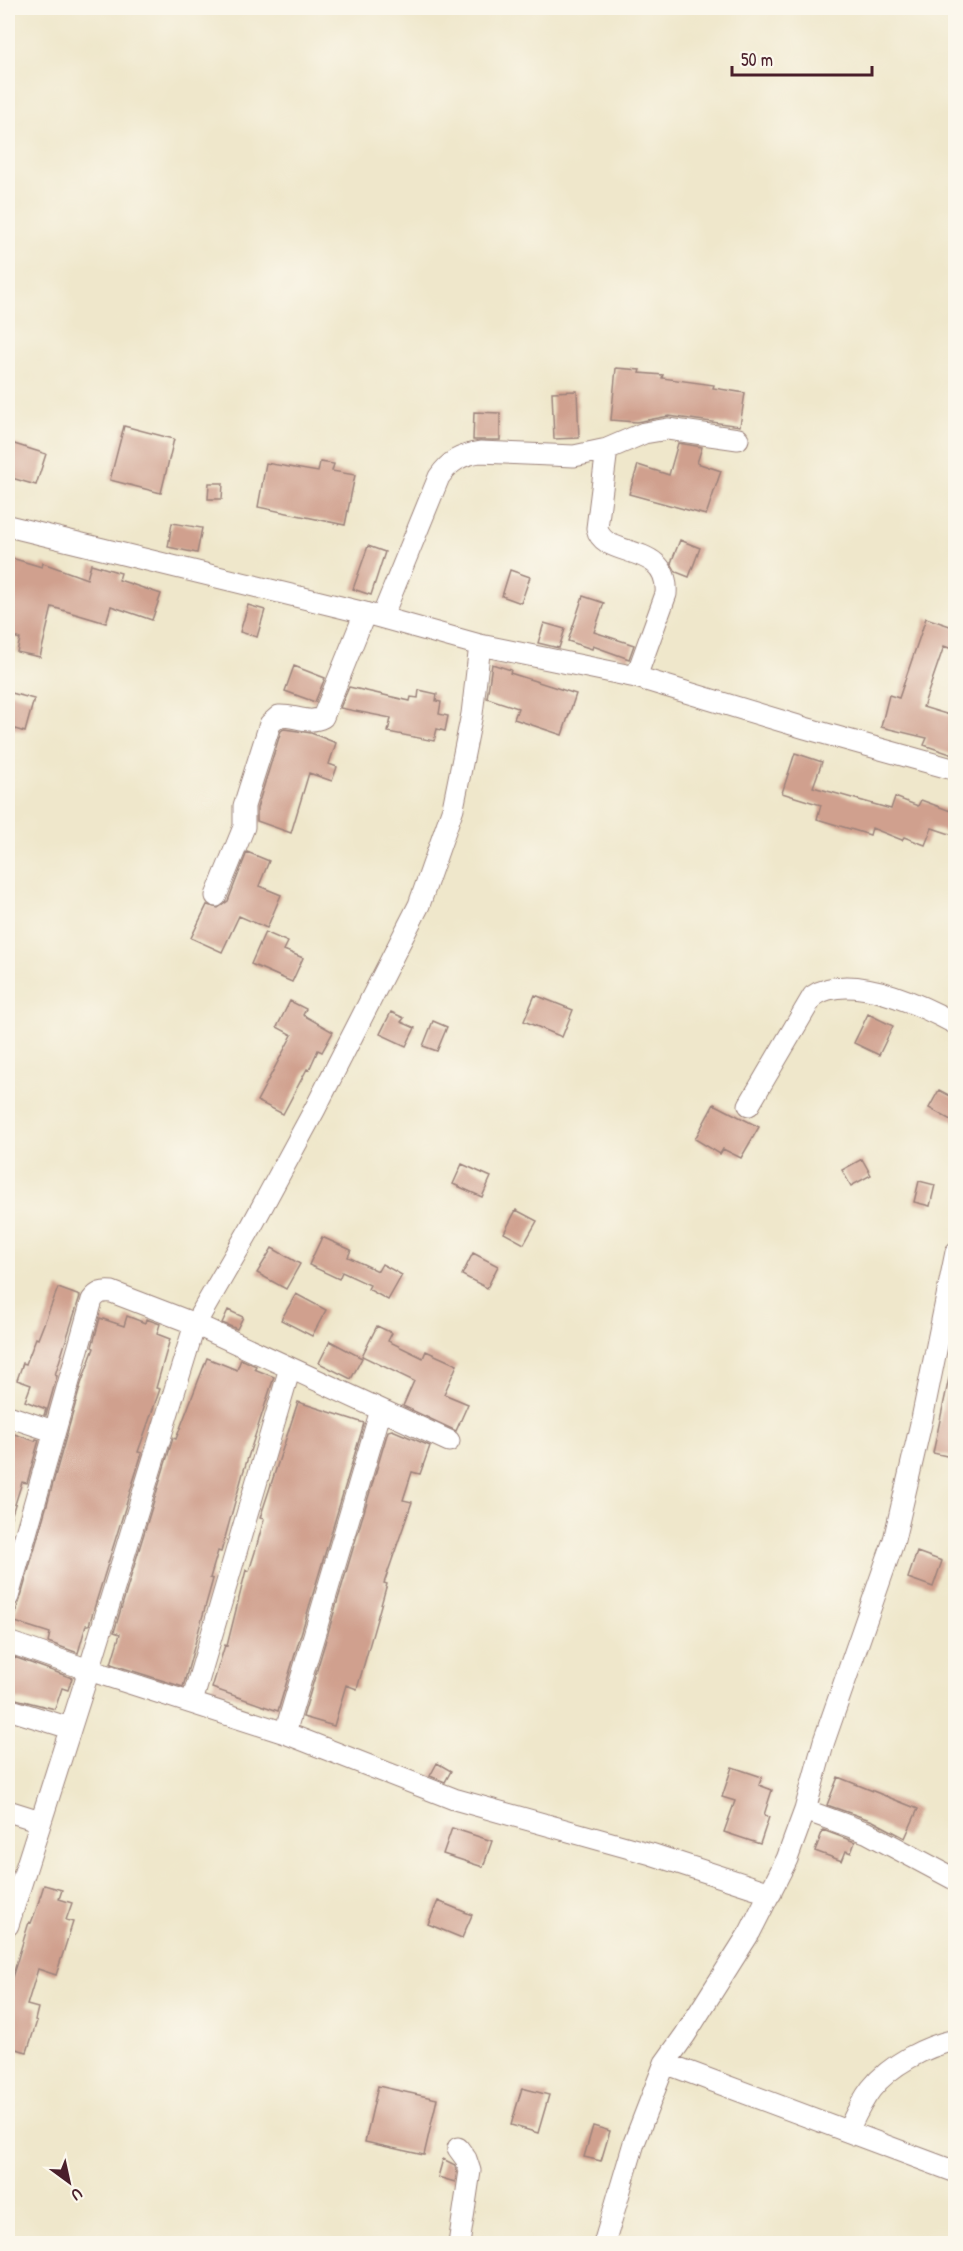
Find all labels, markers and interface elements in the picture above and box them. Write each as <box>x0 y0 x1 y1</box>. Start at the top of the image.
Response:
scale bar <box>732 39 872 77</box>
text: 50 m <box>741 47 773 72</box>
north arrow <box>39 2152 99 2212</box>
text: U <box>67 2183 87 2206</box>

